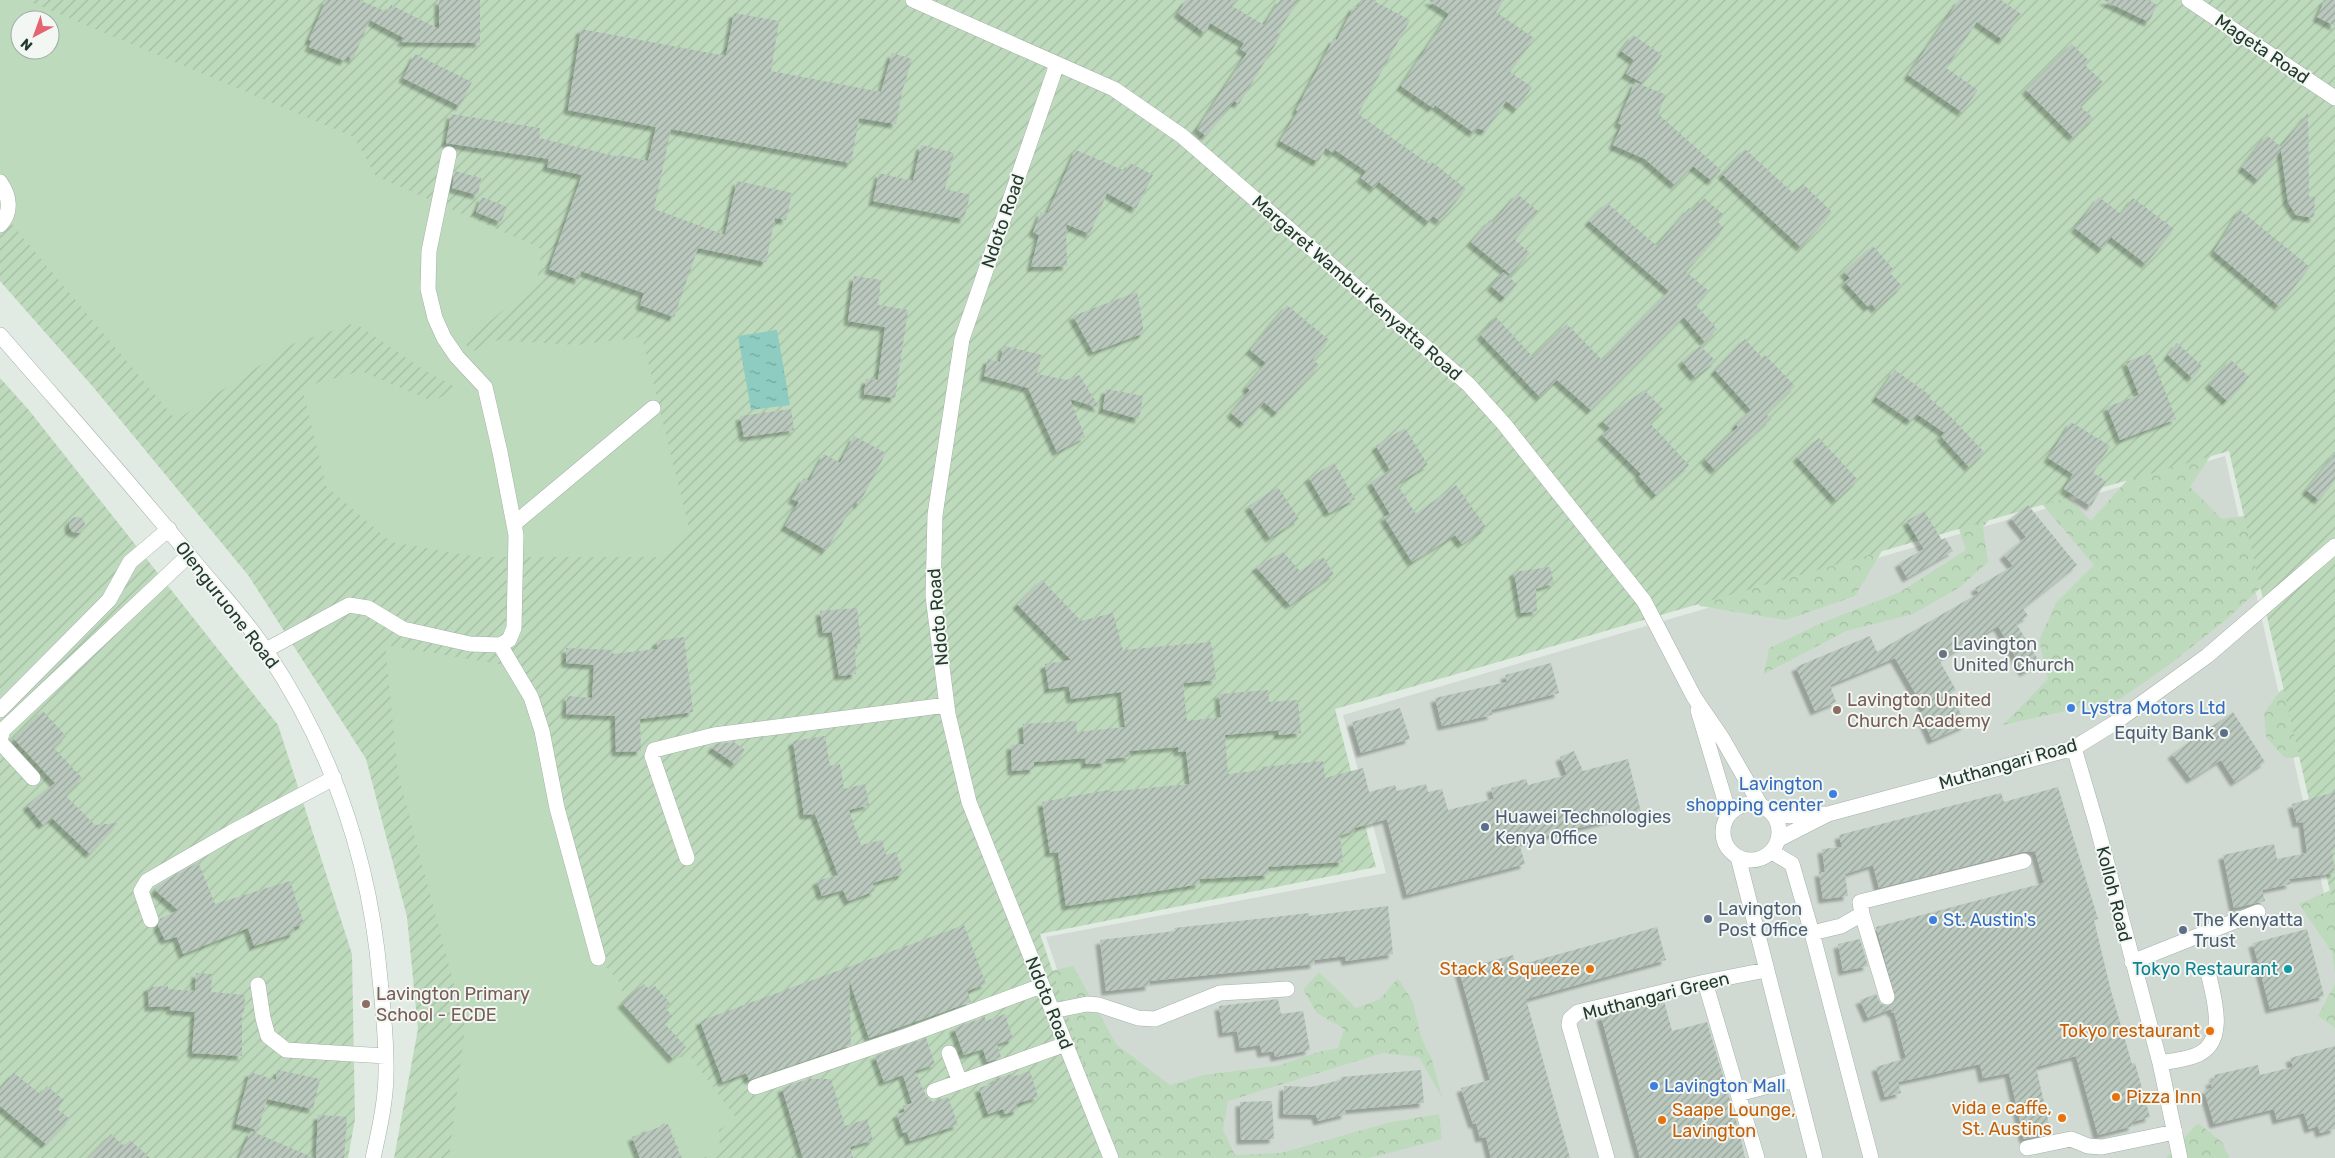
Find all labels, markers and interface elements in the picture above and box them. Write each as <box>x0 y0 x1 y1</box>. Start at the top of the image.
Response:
street label: Mageta Road <box>2211 9 2313 89</box>
north arrow <box>10 10 60 60</box>
text: N <box>17 35 36 54</box>
street label: Ndoto Road <box>977 171 1029 271</box>
street label: Margaret Wambui Kenyatta Road <box>1247 191 1467 385</box>
street label: Olenguruone Road <box>171 537 283 673</box>
street label: Ndoto Road <box>923 567 953 667</box>
place label: Lavington United Church <box>1953 633 2074 676</box>
marker: Lavington United Church <box>1937 648 1949 660</box>
place label: Lavington United Church Academy <box>1847 689 1991 732</box>
place label: Lystra Motors Ltd <box>2081 697 2226 719</box>
marker: Lystra Motors Ltd <box>2065 702 2077 714</box>
marker: Lavington United Church Academy <box>1831 704 1843 716</box>
place label: Equity Bank <box>2114 722 2215 744</box>
marker: Equity Bank <box>2218 727 2230 739</box>
street label: Muthangari Road <box>1936 734 2080 794</box>
place label: Lavington shopping center <box>1686 773 1823 816</box>
marker: Lavington shopping center <box>1827 788 1839 800</box>
place label: Huawei Technologies Kenya Office <box>1495 806 1671 849</box>
marker: Huawei Technologies Kenya Office <box>1479 821 1491 833</box>
street label: Kolloh Road <box>2092 844 2136 944</box>
place label: Lavington Post Office <box>1718 898 1808 941</box>
place label: St. Austin's <box>1943 909 2036 931</box>
place label: The Kenyatta Trust <box>2193 909 2303 952</box>
marker: Lavington Post Office <box>1702 913 1714 925</box>
marker: St. Austin's <box>1927 914 1939 926</box>
marker: The Kenyatta Trust <box>2177 924 2189 936</box>
street label: Ndoto Road <box>1020 953 1078 1053</box>
place label: Stack & Squeeze <box>1439 958 1580 980</box>
place label: Tokyo Restaurant <box>2132 958 2278 980</box>
marker: Stack & Squeeze <box>1584 963 1596 975</box>
marker: Tokyo Restaurant <box>2282 963 2294 975</box>
street label: Muthangari Green <box>1580 967 1732 1025</box>
place label: Lavington Primary School - ECDE <box>376 983 530 1026</box>
marker: Lavington Primary School - ECDE <box>360 998 372 1010</box>
place label: Tokyo restaurant <box>2059 1020 2200 1042</box>
marker: Tokyo restaurant <box>2204 1025 2216 1037</box>
place label: Lavington Mall <box>1664 1075 1786 1097</box>
marker: Lavington Mall <box>1648 1080 1660 1092</box>
place label: Pizza Inn <box>2126 1086 2201 1108</box>
marker: Pizza Inn <box>2110 1091 2122 1103</box>
place label: vida e caffe, St. Austins <box>1952 1097 2052 1140</box>
place label: Saape Lounge, Lavington <box>1672 1099 1796 1142</box>
marker: vida e caffe, St. Austins <box>2056 1112 2068 1124</box>
marker: Saape Lounge, Lavington <box>1656 1114 1668 1126</box>

